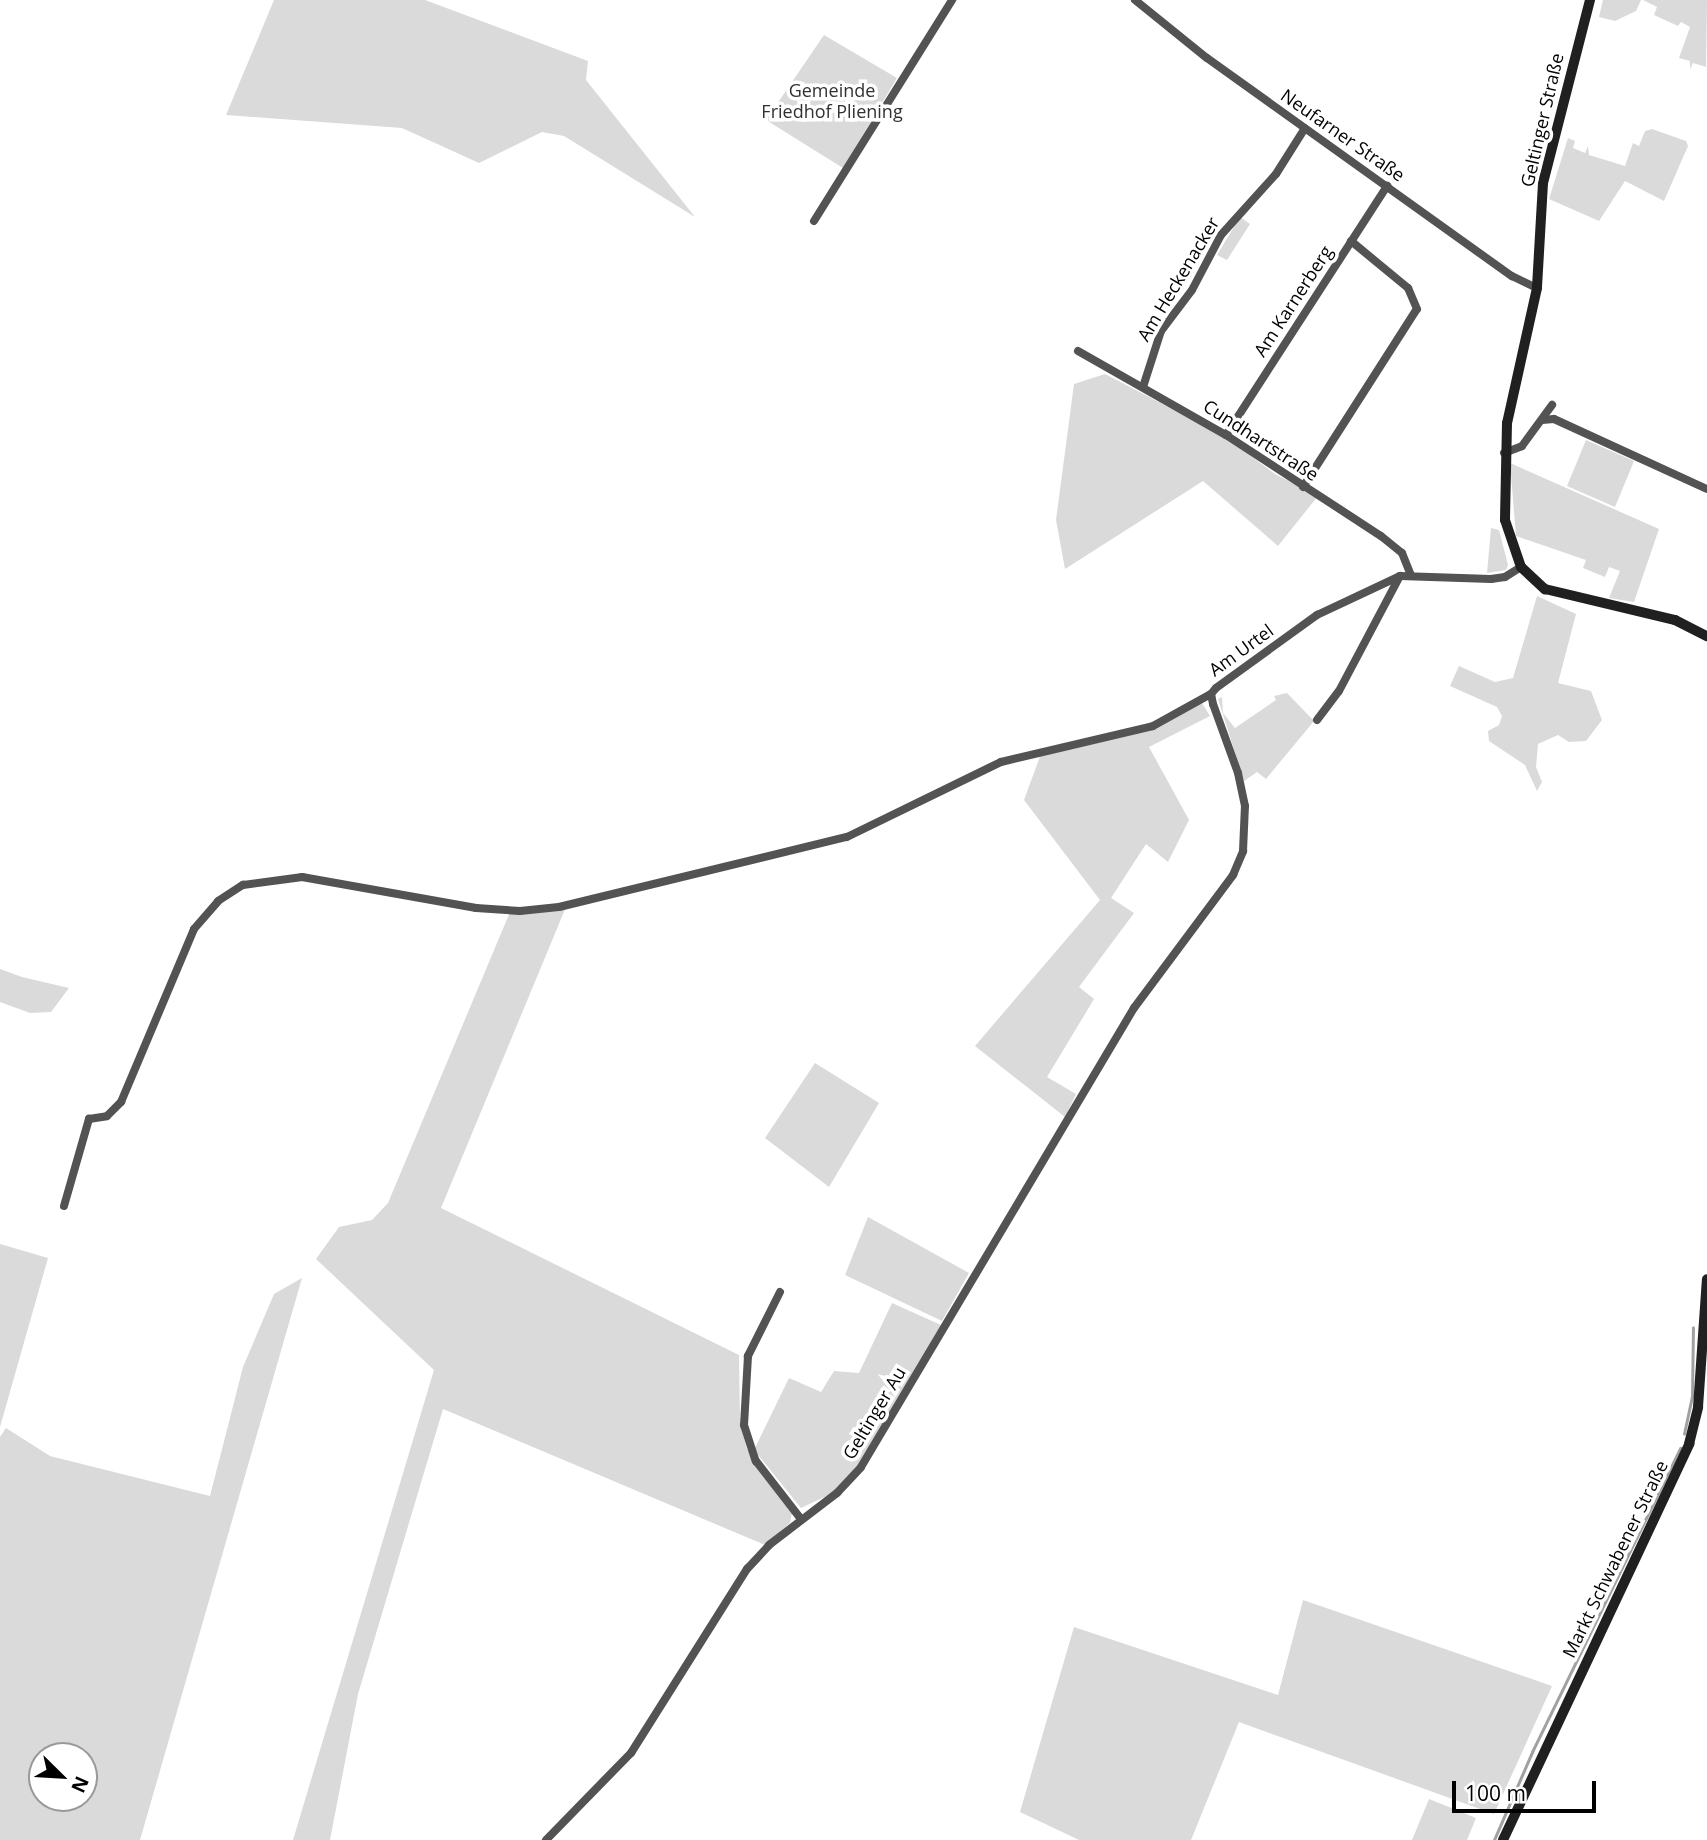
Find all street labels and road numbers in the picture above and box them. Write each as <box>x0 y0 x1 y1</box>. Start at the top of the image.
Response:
street label: Geltinger Straße <box>1516 51 1568 189</box>
street label: Neufarner Straße <box>1277 84 1409 186</box>
street label: Am Heckenacker <box>1132 213 1224 345</box>
street label: Am Karnerberg <box>1249 242 1337 360</box>
street label: Cundhartstraße <box>1199 395 1323 485</box>
street label: Am Urtel <box>1205 619 1277 681</box>
street label: Geltinger Au <box>838 1363 910 1463</box>
street label: Markt Schwabener Straße <box>1558 1457 1672 1661</box>

